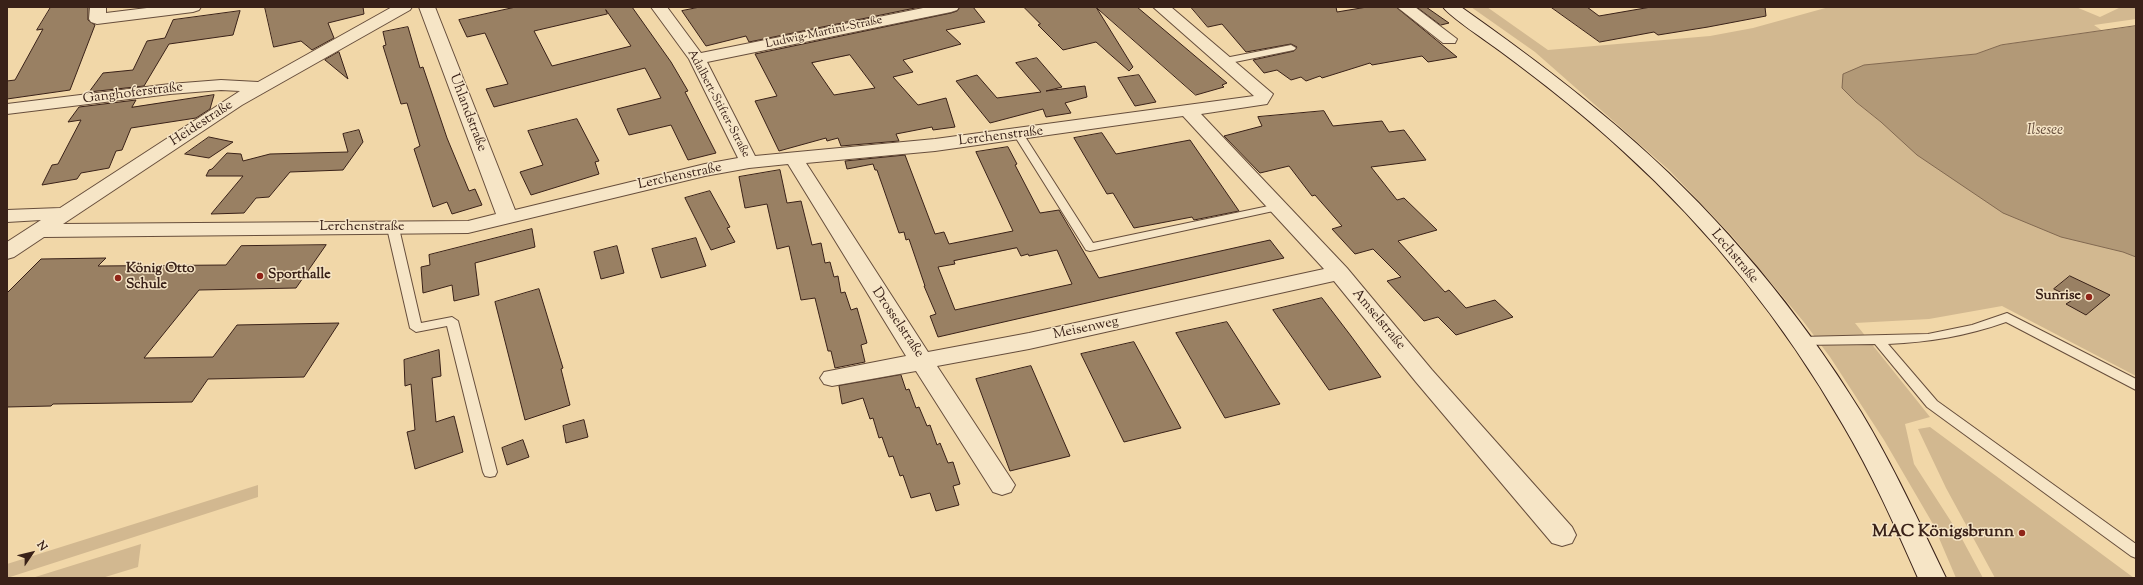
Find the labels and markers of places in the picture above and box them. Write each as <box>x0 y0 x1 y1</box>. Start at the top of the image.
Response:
place label: König Otto Schule <box>126 262 194 294</box>
place label: Sporthalle <box>268 268 331 284</box>
marker: Sporthalle <box>255 271 265 281</box>
marker: König Otto Schule <box>113 273 123 283</box>
place label: Sunrise <box>2035 289 2081 305</box>
marker: Sunrise <box>2084 292 2094 302</box>
place label: MAC Königsbrunn <box>1872 523 2014 543</box>
marker: MAC Königsbrunn <box>2017 528 2027 538</box>

